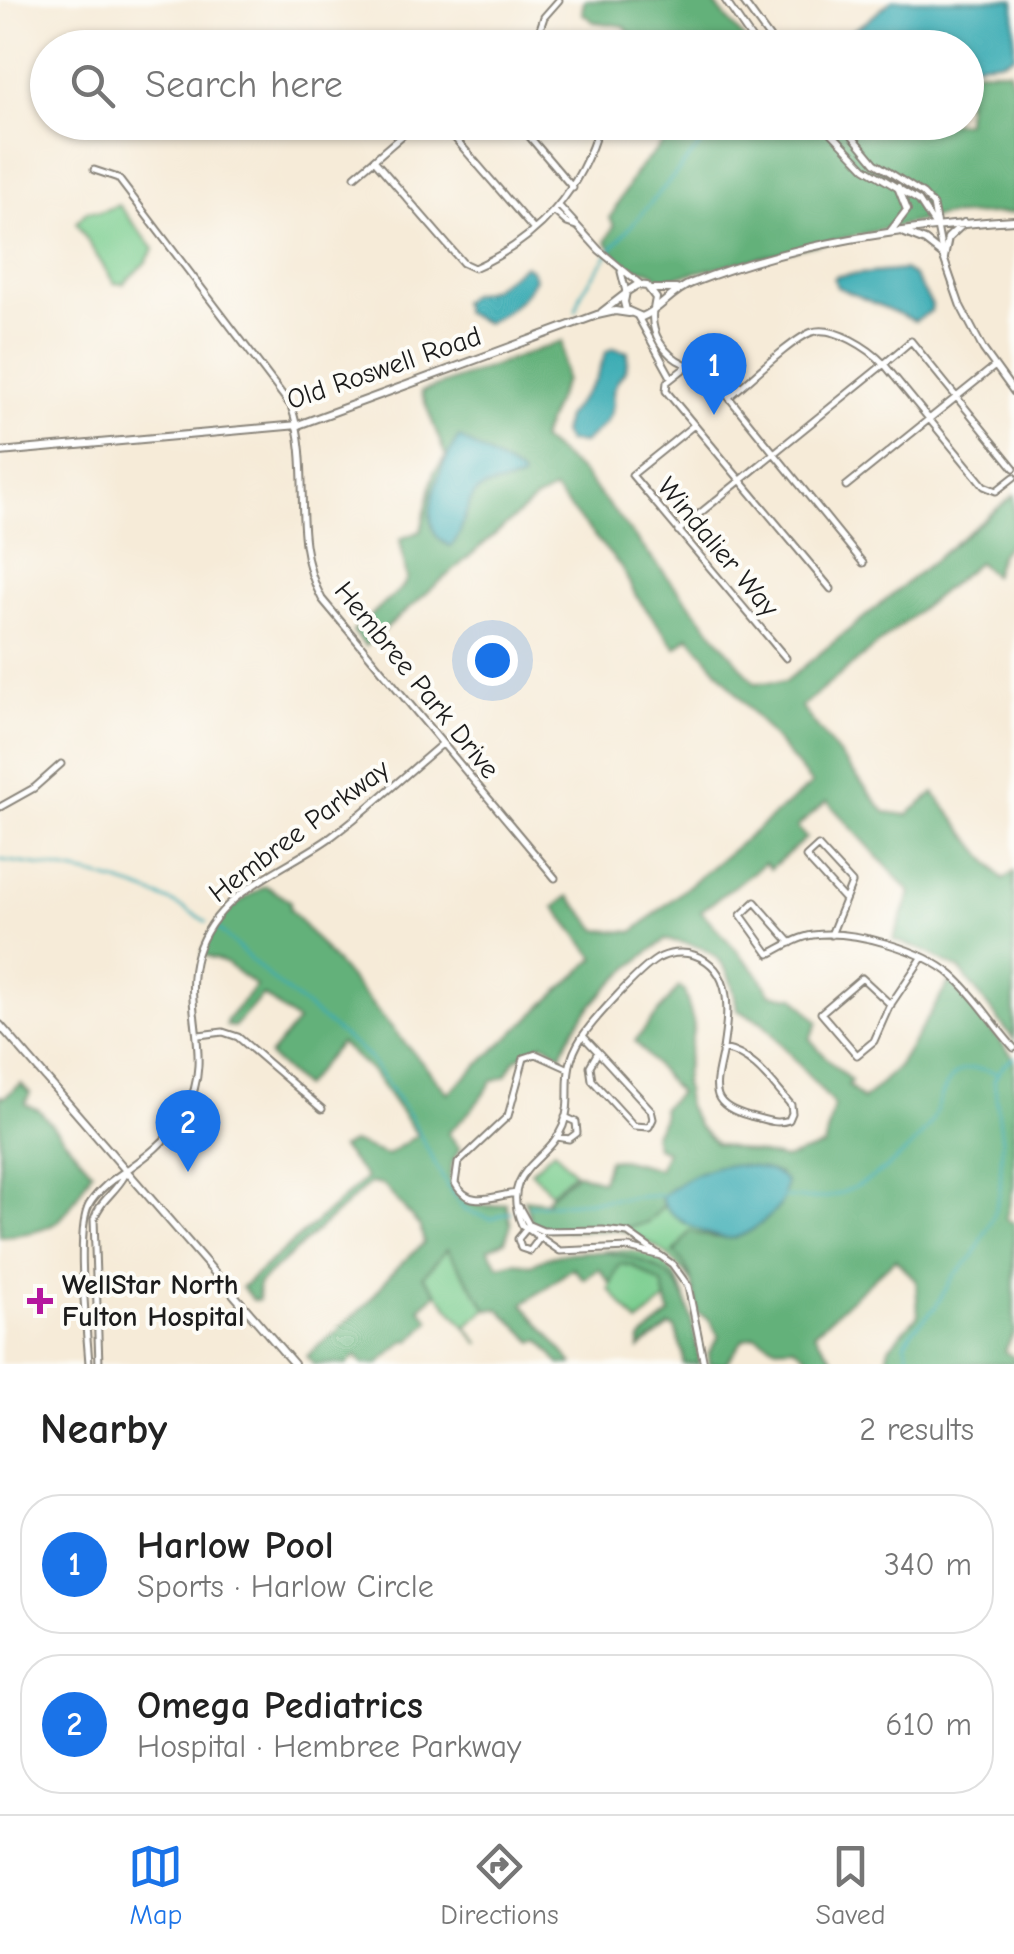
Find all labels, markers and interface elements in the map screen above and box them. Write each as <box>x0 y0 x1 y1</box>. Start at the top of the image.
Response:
search box <box>30 30 984 140</box>
icon: search <box>65 58 120 113</box>
text: Search here <box>145 63 343 107</box>
street label: Old Roswell Road <box>283 320 485 416</box>
pin: 1 <box>682 332 746 415</box>
street label: Windalier Way <box>651 471 786 623</box>
street label: Hembree Park Drive <box>328 575 506 785</box>
your location <box>467 635 518 686</box>
street label: Hembree Parkway <box>203 753 396 909</box>
pin: 2 <box>156 1090 220 1172</box>
place label: WellStar North Fulton Hospital <box>62 1269 245 1333</box>
marker: WellStar North Fulton Hospital <box>27 1288 53 1314</box>
text: Nearby <box>40 1405 167 1454</box>
text: 2 results <box>859 1411 974 1448</box>
text: Harlow Pool <box>137 1524 334 1568</box>
text: 1 <box>68 1546 81 1583</box>
text: 340 m <box>884 1546 972 1583</box>
text: Sports · Harlow Circle <box>137 1568 434 1605</box>
text: Omega Pediatrics <box>137 1684 423 1728</box>
text: 2 <box>67 1706 82 1743</box>
text: 610 m <box>885 1706 972 1743</box>
text: Hospital · Hembree Parkway <box>137 1728 521 1765</box>
tab: Map <box>128 1839 183 1931</box>
tab: Directions <box>440 1839 559 1931</box>
tab: Saved <box>816 1839 886 1931</box>

